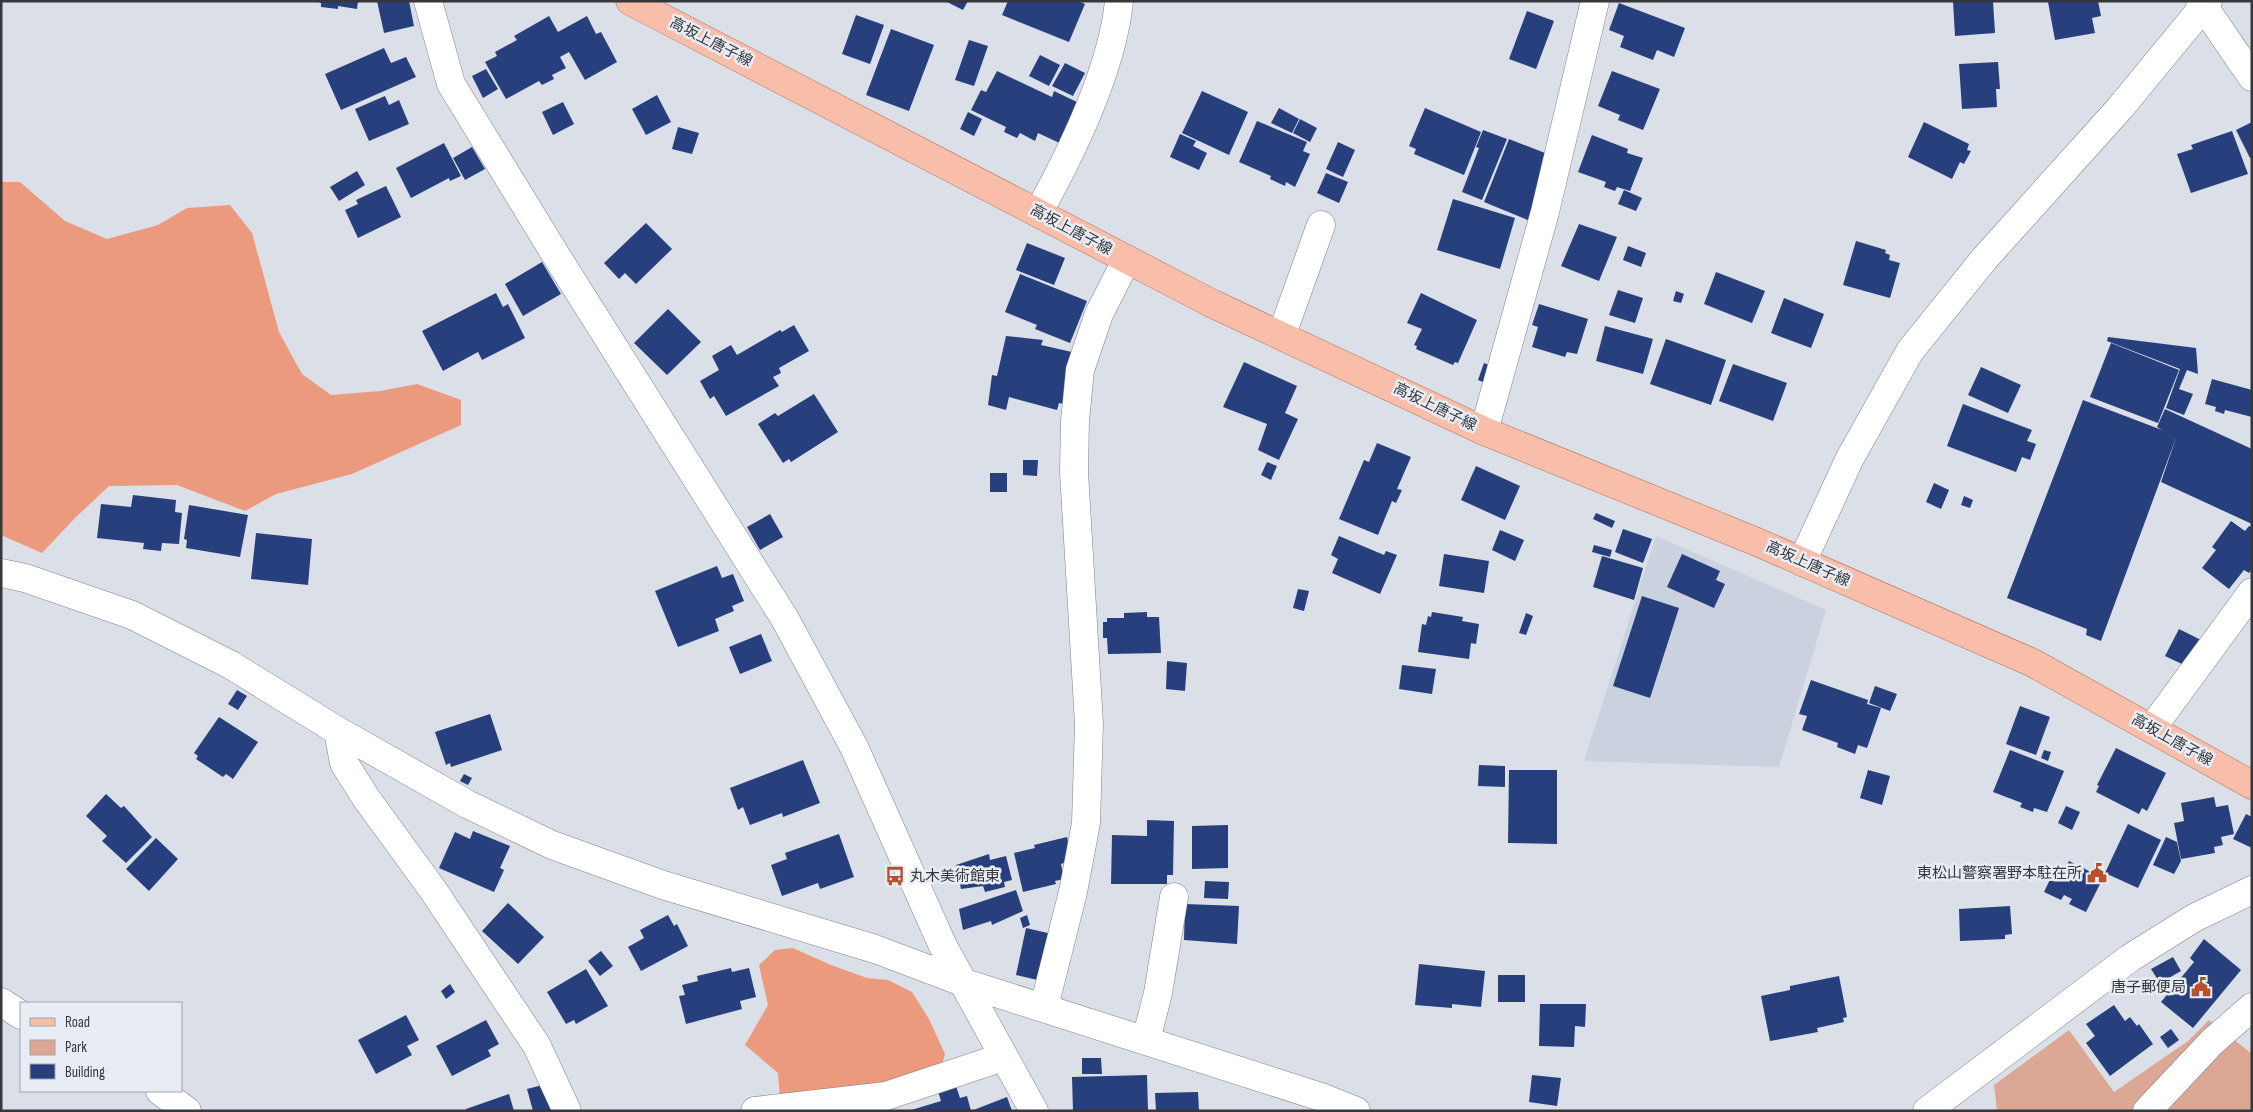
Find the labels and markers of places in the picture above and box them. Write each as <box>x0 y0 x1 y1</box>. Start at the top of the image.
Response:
public building icon: 東松山警察署野本駐在所 <box>2086 862 2108 884</box>
place label: 東松山警察署野本駐在所 <box>1917 864 2082 883</box>
bus stop icon: 丸木美術館東 <box>884 865 906 887</box>
place label: 丸木美術館東 <box>910 867 1000 886</box>
public building icon: 唐子郵便局 <box>2190 976 2212 998</box>
place label: 唐子郵便局 <box>2111 978 2186 997</box>

